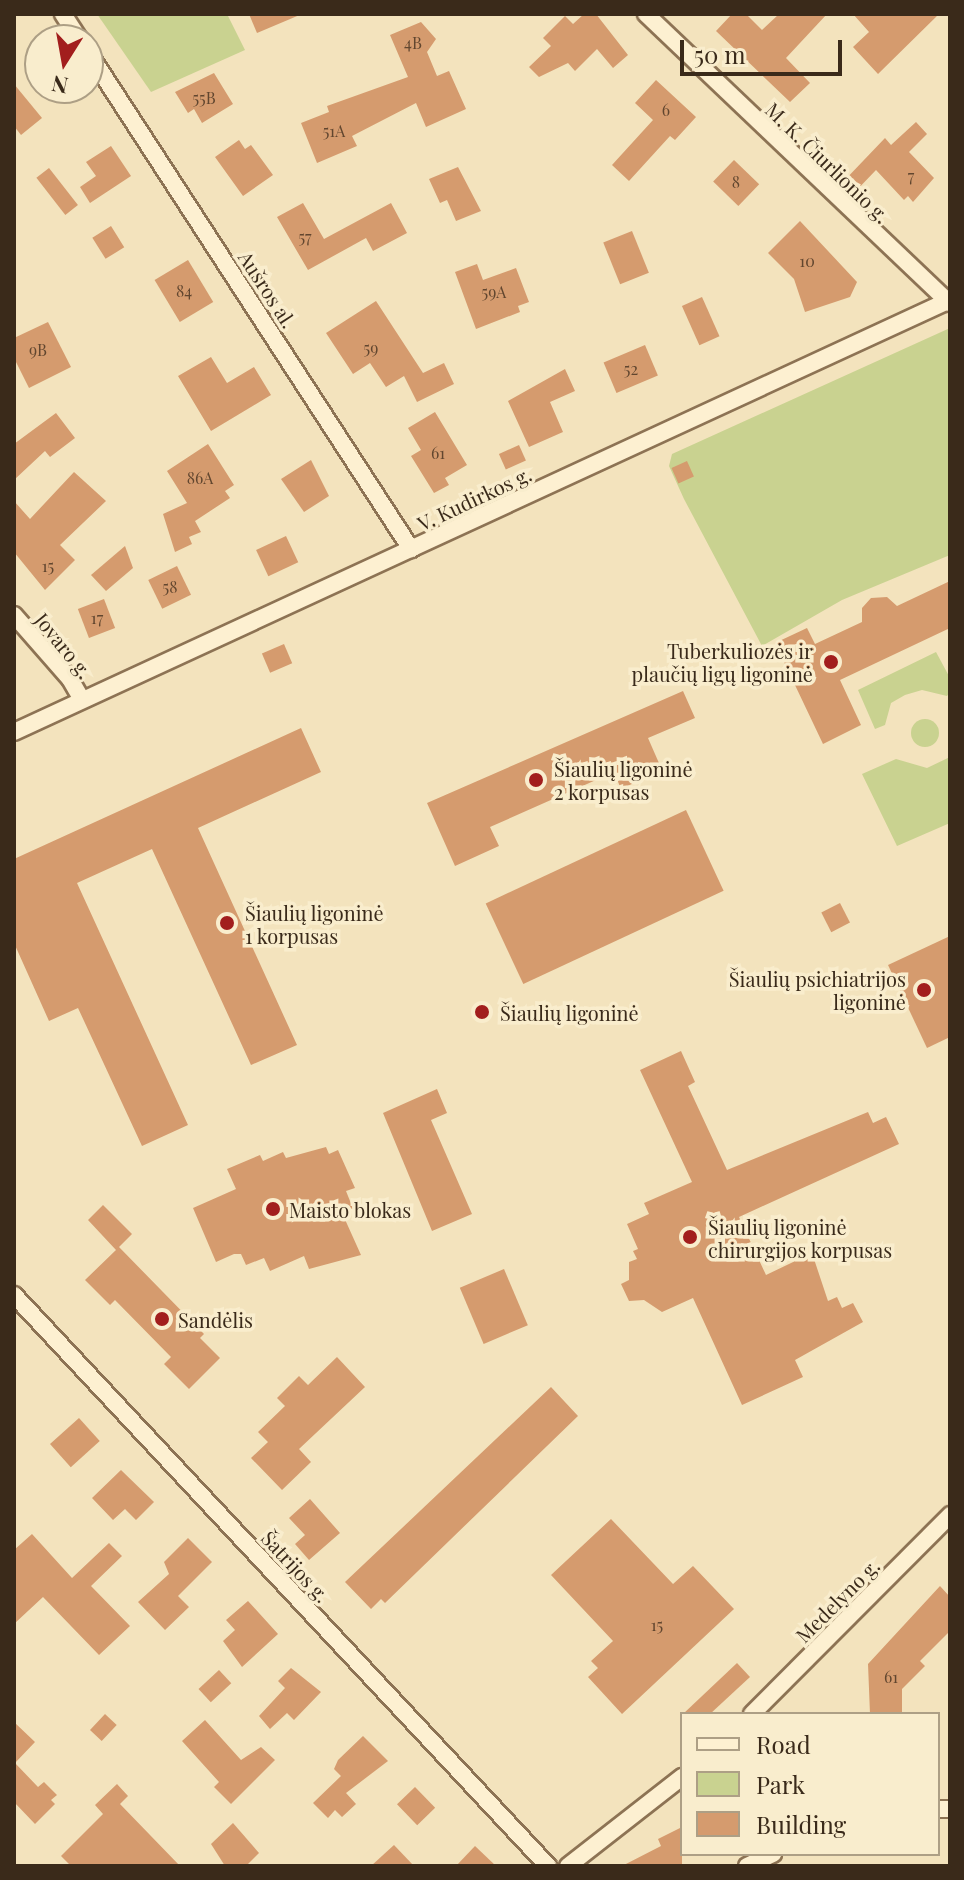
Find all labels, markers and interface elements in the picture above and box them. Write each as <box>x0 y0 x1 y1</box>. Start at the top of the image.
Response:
north arrow <box>24 24 104 104</box>
scale bar <box>684 24 846 74</box>
house number: 4B <box>404 33 422 53</box>
text: 50 m <box>694 38 746 70</box>
text: N <box>49 69 70 102</box>
house number: 55B <box>192 88 216 108</box>
street label: M. K. Čiurlionio g. <box>761 97 895 227</box>
house number: 6 <box>662 100 670 120</box>
house number: 51A <box>323 121 345 141</box>
house number: 7 <box>908 166 914 186</box>
house number: 8 <box>732 172 740 192</box>
house number: 57 <box>298 227 312 247</box>
street label: Aušros al. <box>234 246 302 332</box>
house number: 10 <box>799 251 815 271</box>
house number: 84 <box>176 281 192 301</box>
house number: 59A <box>482 282 506 302</box>
house number: 59 <box>364 338 378 358</box>
house number: 9B <box>29 340 47 360</box>
house number: 52 <box>624 359 638 379</box>
house number: 61 <box>431 443 445 463</box>
street label: V. Kudirkos g. <box>413 461 535 535</box>
house number: 86A <box>187 468 213 488</box>
house number: 15 <box>42 556 54 576</box>
house number: 58 <box>163 577 177 597</box>
street label: Jovaro g. <box>31 608 97 682</box>
house number: 17 <box>91 608 103 628</box>
place label: Tuberkuliozės ir plaučių ligų ligoninė <box>630 638 813 685</box>
marker: Tuberkuliozės ir plaučių ligų ligoninė <box>820 651 842 673</box>
place label: Šiaulių ligoninė 2 korpusas <box>554 756 693 803</box>
marker: Šiaulių ligoninė 2 korpusas <box>525 769 547 791</box>
place label: Šiaulių ligoninė 1 korpusas <box>245 900 384 947</box>
marker: Šiaulių ligoninė 1 korpusas <box>216 912 238 934</box>
place label: Šiaulių psichiatrijos ligoninė <box>729 966 906 1013</box>
marker: Šiaulių psichiatrijos ligoninė <box>913 979 935 1001</box>
place label: Šiaulių ligoninė <box>500 1000 639 1024</box>
marker: Šiaulių ligoninė <box>471 1001 493 1023</box>
place label: Maisto blokas <box>289 1197 411 1221</box>
marker: Maisto blokas <box>264 1200 282 1218</box>
place label: Šiaulių ligoninė chirurgijos korpusas <box>708 1214 893 1261</box>
marker: Šiaulių ligoninė chirurgijos korpusas <box>679 1226 701 1248</box>
place label: Sandėlis <box>178 1307 253 1331</box>
marker: Sandėlis <box>153 1310 171 1328</box>
street label: Šatrijos g. <box>257 1525 335 1607</box>
street label: Medelyno g. <box>790 1553 884 1647</box>
house number: 15 <box>651 1615 663 1635</box>
house number: 61 <box>884 1667 898 1687</box>
legend <box>680 1712 940 1856</box>
text: Road <box>756 1728 811 1760</box>
text: Park <box>756 1768 805 1800</box>
text: Building <box>756 1808 846 1840</box>

